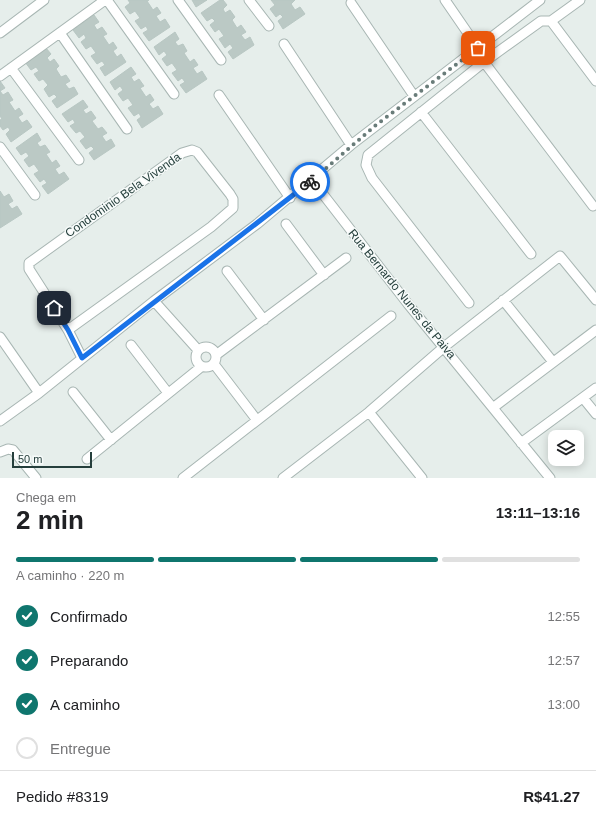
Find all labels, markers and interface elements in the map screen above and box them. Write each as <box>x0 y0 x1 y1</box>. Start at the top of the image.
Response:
pin <box>461 31 495 65</box>
icon: bag <box>467 37 489 59</box>
street label: Condominio Bela Vivenda <box>63 150 184 240</box>
courier <box>290 162 330 202</box>
icon: bike <box>299 171 321 193</box>
street label: Rua Bernardo Nunes da Paiva <box>345 226 459 362</box>
pin <box>37 291 71 325</box>
icon: home <box>43 297 65 319</box>
map controls <box>548 430 584 466</box>
button: layers <box>548 430 584 466</box>
scale bar <box>12 450 92 469</box>
text: 50 m <box>18 453 42 465</box>
text: Chega em <box>16 490 76 505</box>
text: 13:11–13:16 <box>496 504 580 521</box>
text: 2 min <box>16 505 84 535</box>
text: A caminho · 220 m <box>16 568 124 583</box>
icon: check <box>16 605 38 627</box>
text: Confirmado <box>50 608 128 625</box>
text: 12:55 <box>547 609 580 624</box>
icon: check <box>16 649 38 671</box>
text: Preparando <box>50 652 128 669</box>
text: 12:57 <box>547 653 580 668</box>
icon: check <box>16 693 38 715</box>
text: A caminho <box>50 696 120 713</box>
text: 13:00 <box>547 697 580 712</box>
text: Entregue <box>50 740 111 757</box>
text: Pedido #8319 <box>16 788 109 805</box>
text: R$41.27 <box>523 788 580 805</box>

